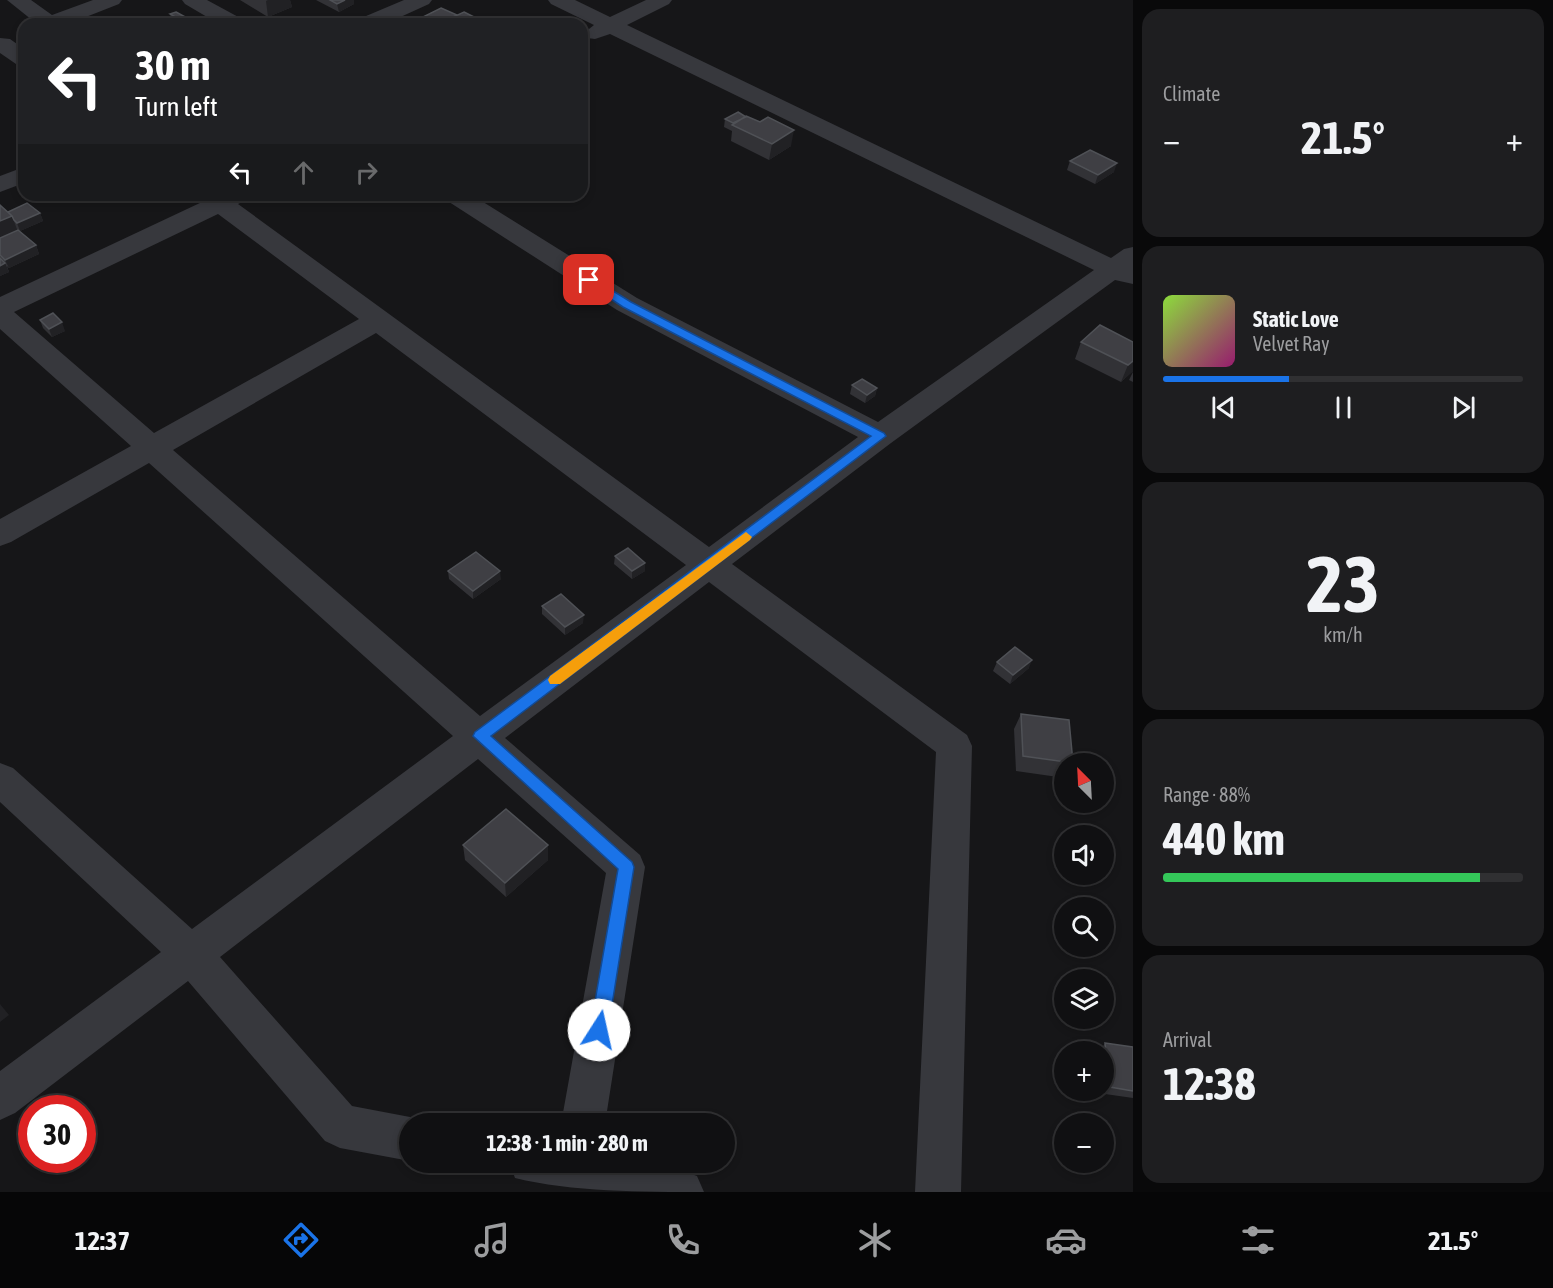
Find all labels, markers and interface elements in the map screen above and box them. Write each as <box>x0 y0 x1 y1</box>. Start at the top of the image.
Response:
text: 30 m <box>135 41 210 89</box>
icon: left <box>36 42 114 120</box>
text: Climate <box>1163 82 1220 105</box>
text: Turn left <box>135 91 218 122</box>
text: 21.5° <box>1301 112 1385 164</box>
text: − <box>1163 120 1180 158</box>
text: + <box>1506 120 1523 158</box>
icon: left <box>224 156 257 189</box>
icon: ahead <box>287 156 320 189</box>
icon: right <box>350 156 383 189</box>
pin <box>563 254 614 305</box>
icon: arrive <box>572 263 605 296</box>
text: Static Love <box>1253 306 1339 332</box>
text: Velvet Ray <box>1253 332 1330 355</box>
icon: previous <box>1207 391 1240 424</box>
icon: pause <box>1327 391 1360 424</box>
icon: next <box>1447 391 1480 424</box>
text: 23 <box>1306 539 1380 629</box>
text: km/h <box>1323 623 1363 646</box>
north arrow <box>1054 753 1114 813</box>
map controls <box>1054 753 1114 1173</box>
text: Range · 88% <box>1163 783 1250 806</box>
text: 440 km <box>1163 813 1285 865</box>
button: sound <box>1054 825 1114 885</box>
button: search <box>1054 897 1114 957</box>
button: layers <box>1054 969 1114 1029</box>
position arrow <box>567 998 631 1062</box>
text: Arrival <box>1163 1028 1212 1051</box>
button: + <box>1054 1041 1114 1101</box>
text: 12:38 <box>1163 1058 1256 1110</box>
speed limit sign: 30 <box>18 1095 96 1173</box>
button: − <box>1054 1113 1114 1173</box>
text: 12:38 · 1 min · 280 m <box>486 1130 648 1156</box>
icon: directions <box>280 1219 322 1261</box>
icon: music <box>471 1219 513 1261</box>
icon: phone <box>662 1219 704 1261</box>
icon: climate <box>854 1219 896 1261</box>
icon: car <box>1045 1219 1087 1261</box>
icon: filters <box>1237 1219 1279 1261</box>
text: 12:37 <box>75 1225 130 1256</box>
text: 21.5° <box>1428 1225 1478 1256</box>

